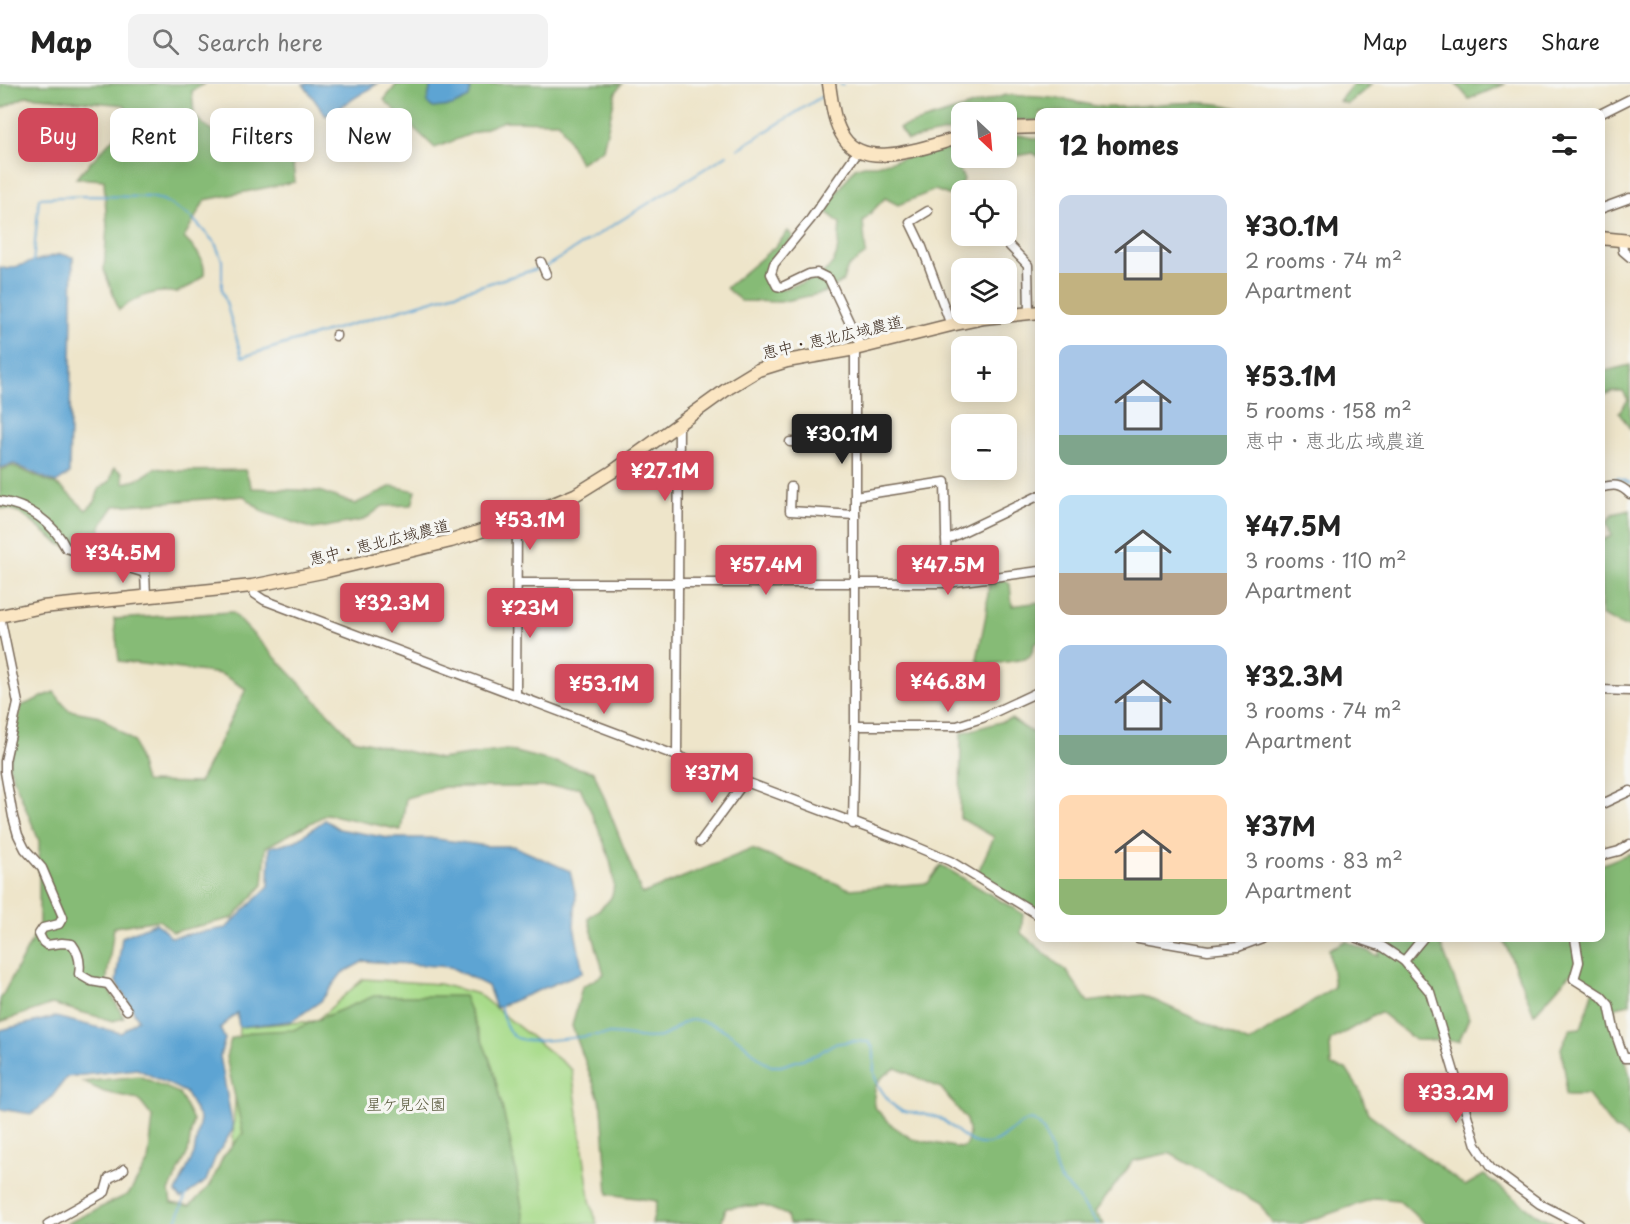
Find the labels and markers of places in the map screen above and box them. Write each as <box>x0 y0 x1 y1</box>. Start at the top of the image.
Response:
pin: ¥30.1M <box>793 414 891 465</box>
pin: ¥27.1M <box>616 451 714 502</box>
pin: ¥53.1M <box>481 500 579 551</box>
pin: ¥34.5M <box>74 533 172 584</box>
pin: ¥57.4M <box>717 545 815 596</box>
pin: ¥47.5M <box>899 545 997 596</box>
pin: ¥32.3M <box>343 583 441 634</box>
pin: ¥23M <box>494 588 566 639</box>
pin: ¥46.8M <box>899 662 997 713</box>
pin: ¥53.1M <box>555 664 653 715</box>
pin: ¥37M <box>676 753 748 804</box>
pin: ¥33.2M <box>1407 1073 1505 1124</box>

